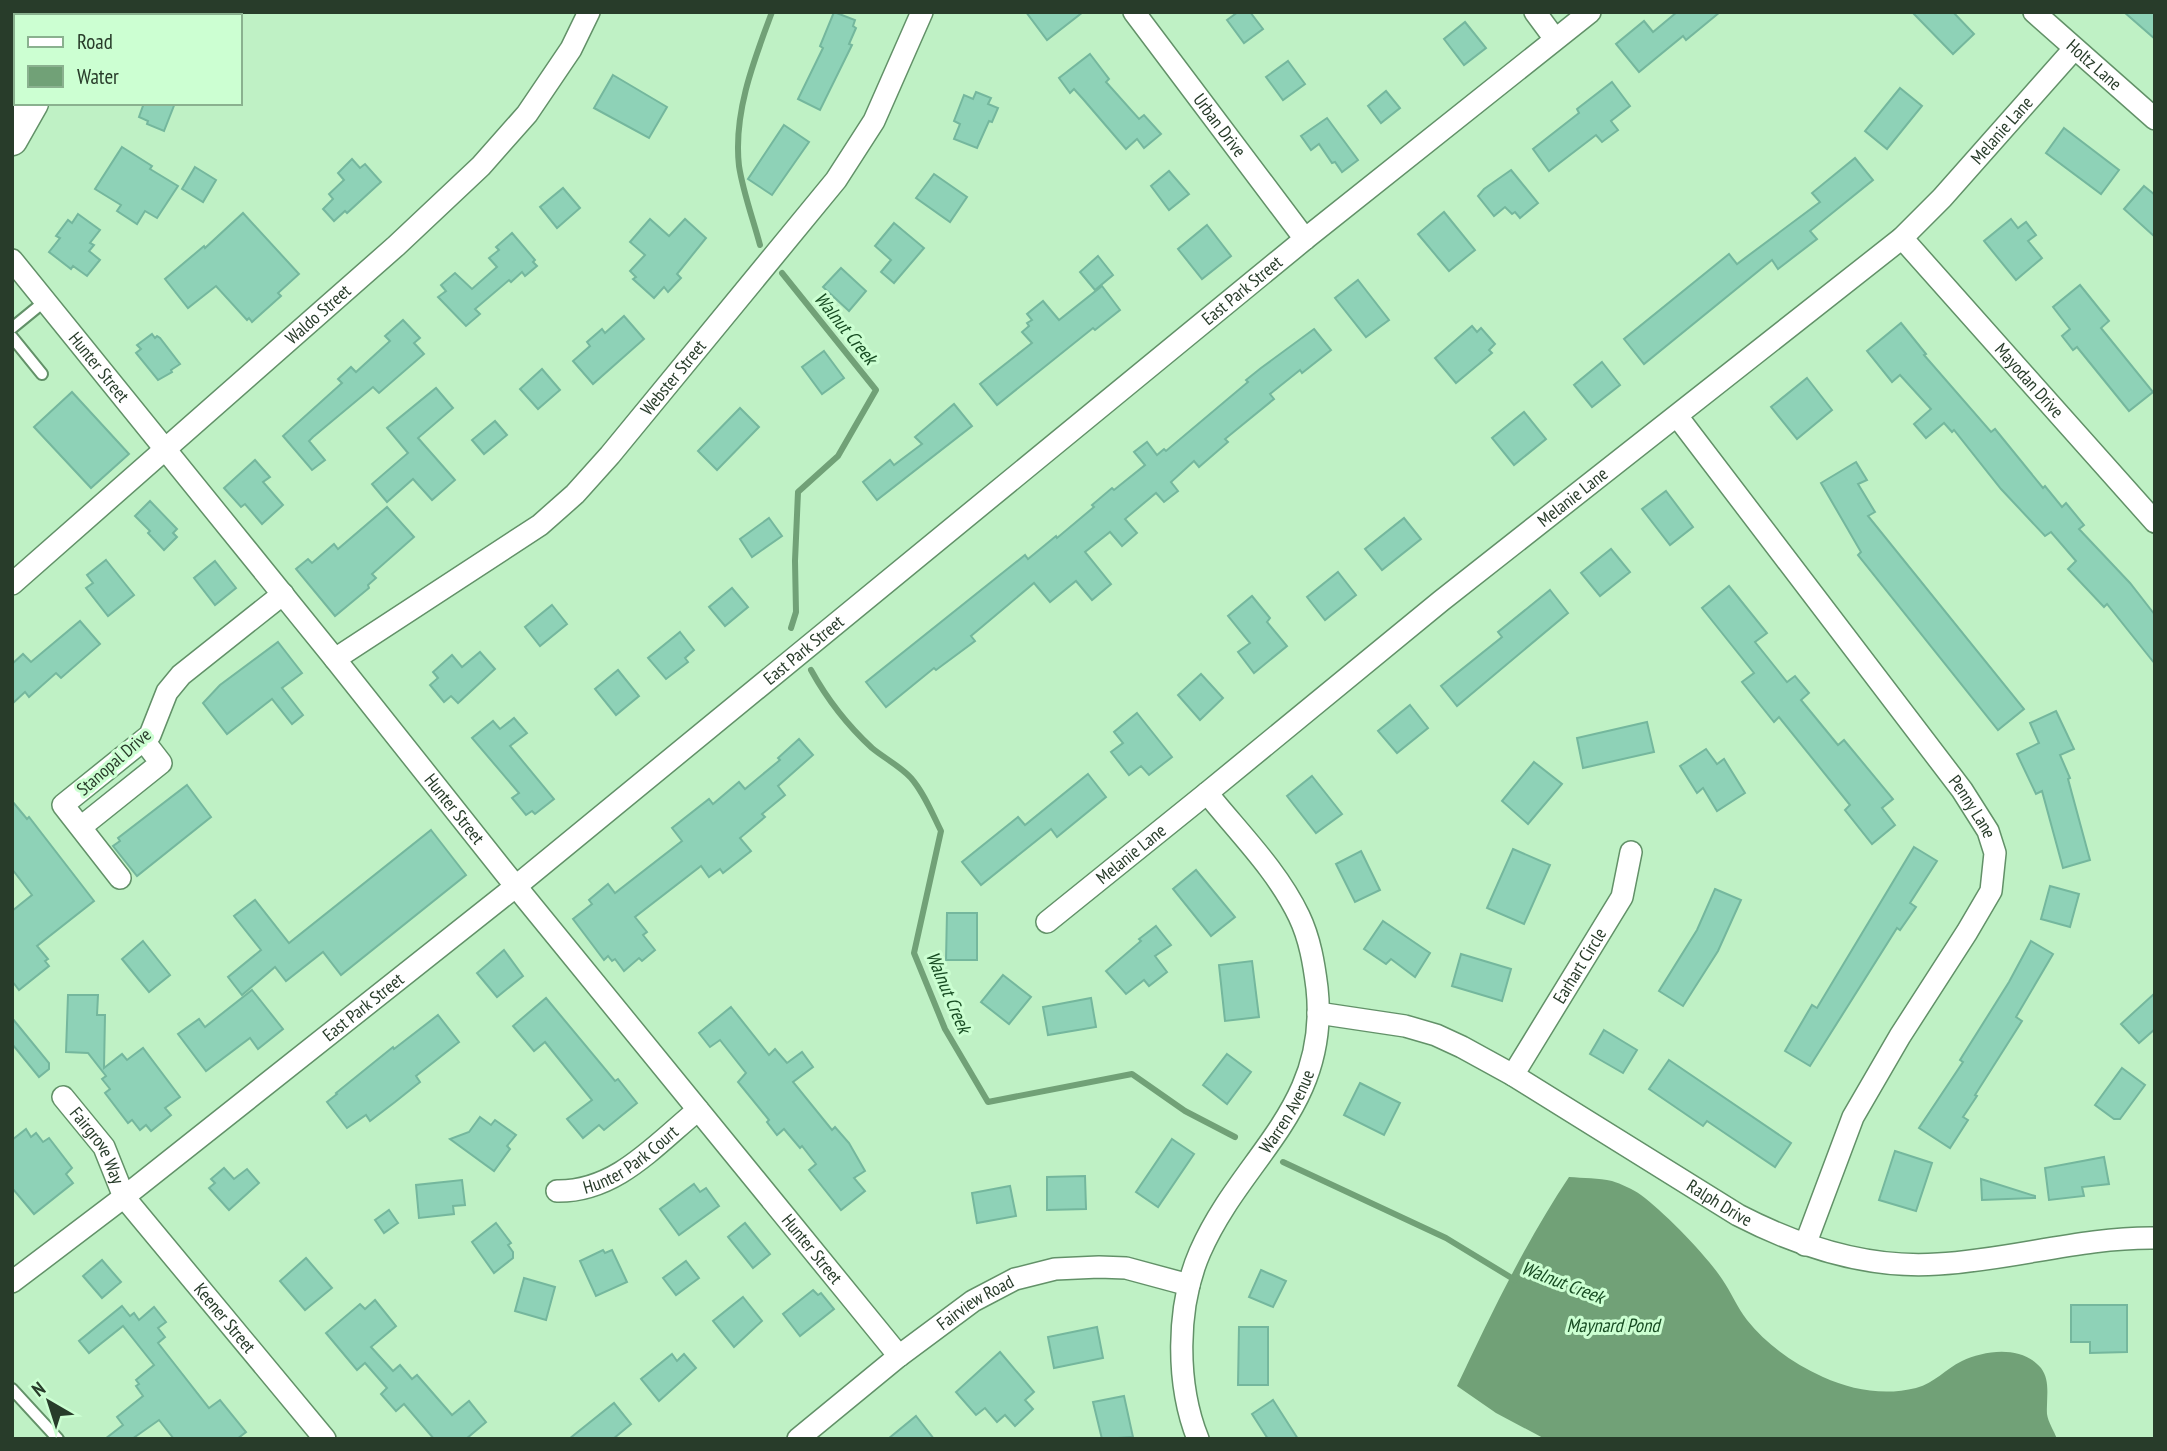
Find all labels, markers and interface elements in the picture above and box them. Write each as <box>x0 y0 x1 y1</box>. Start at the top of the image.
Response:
legend <box>14 14 242 105</box>
text: Road <box>77 28 113 55</box>
street label: Holtz Lane <box>2062 34 2127 95</box>
text: Water <box>77 63 119 90</box>
street label: Urban Drive <box>1188 89 1251 162</box>
street label: Melanie Lane <box>1965 91 2038 169</box>
street label: East Park Street <box>1197 250 1287 330</box>
street label: Waldo Street <box>280 279 355 349</box>
water label: Walnut Creek <box>809 287 884 371</box>
street label: Hunter Street <box>64 327 135 407</box>
street label: Webster Street <box>635 335 711 420</box>
street label: Mayodan Drive <box>1990 338 2069 423</box>
street label: Melanie Lane <box>1533 462 1612 532</box>
street label: East Park Street <box>758 610 848 690</box>
street label: Stanopal Drive <box>72 723 156 800</box>
street label: Hunter Street <box>420 769 490 849</box>
street label: Penny Lane <box>1944 770 2001 841</box>
street label: Melanie Lane <box>1091 819 1170 889</box>
street label: Earhart Circle <box>1548 924 1611 1008</box>
water label: Walnut Creek <box>921 947 978 1039</box>
street label: East Park Street <box>318 968 408 1046</box>
street label: Warren Avenue <box>1254 1067 1319 1158</box>
street label: Fairgrove Way <box>65 1102 130 1187</box>
street label: Hunter Park Court <box>580 1120 683 1199</box>
street label: Ralph Drive <box>1683 1174 1756 1231</box>
street label: Hunter Street <box>777 1209 848 1288</box>
water label: Walnut Creek <box>1518 1255 1610 1310</box>
street label: Fairview Road <box>932 1270 1017 1335</box>
street label: Keener Street <box>189 1278 261 1358</box>
water label: Maynard Pond <box>1566 1313 1662 1337</box>
north arrow <box>14 1367 84 1437</box>
text: N <box>27 1376 50 1401</box>

